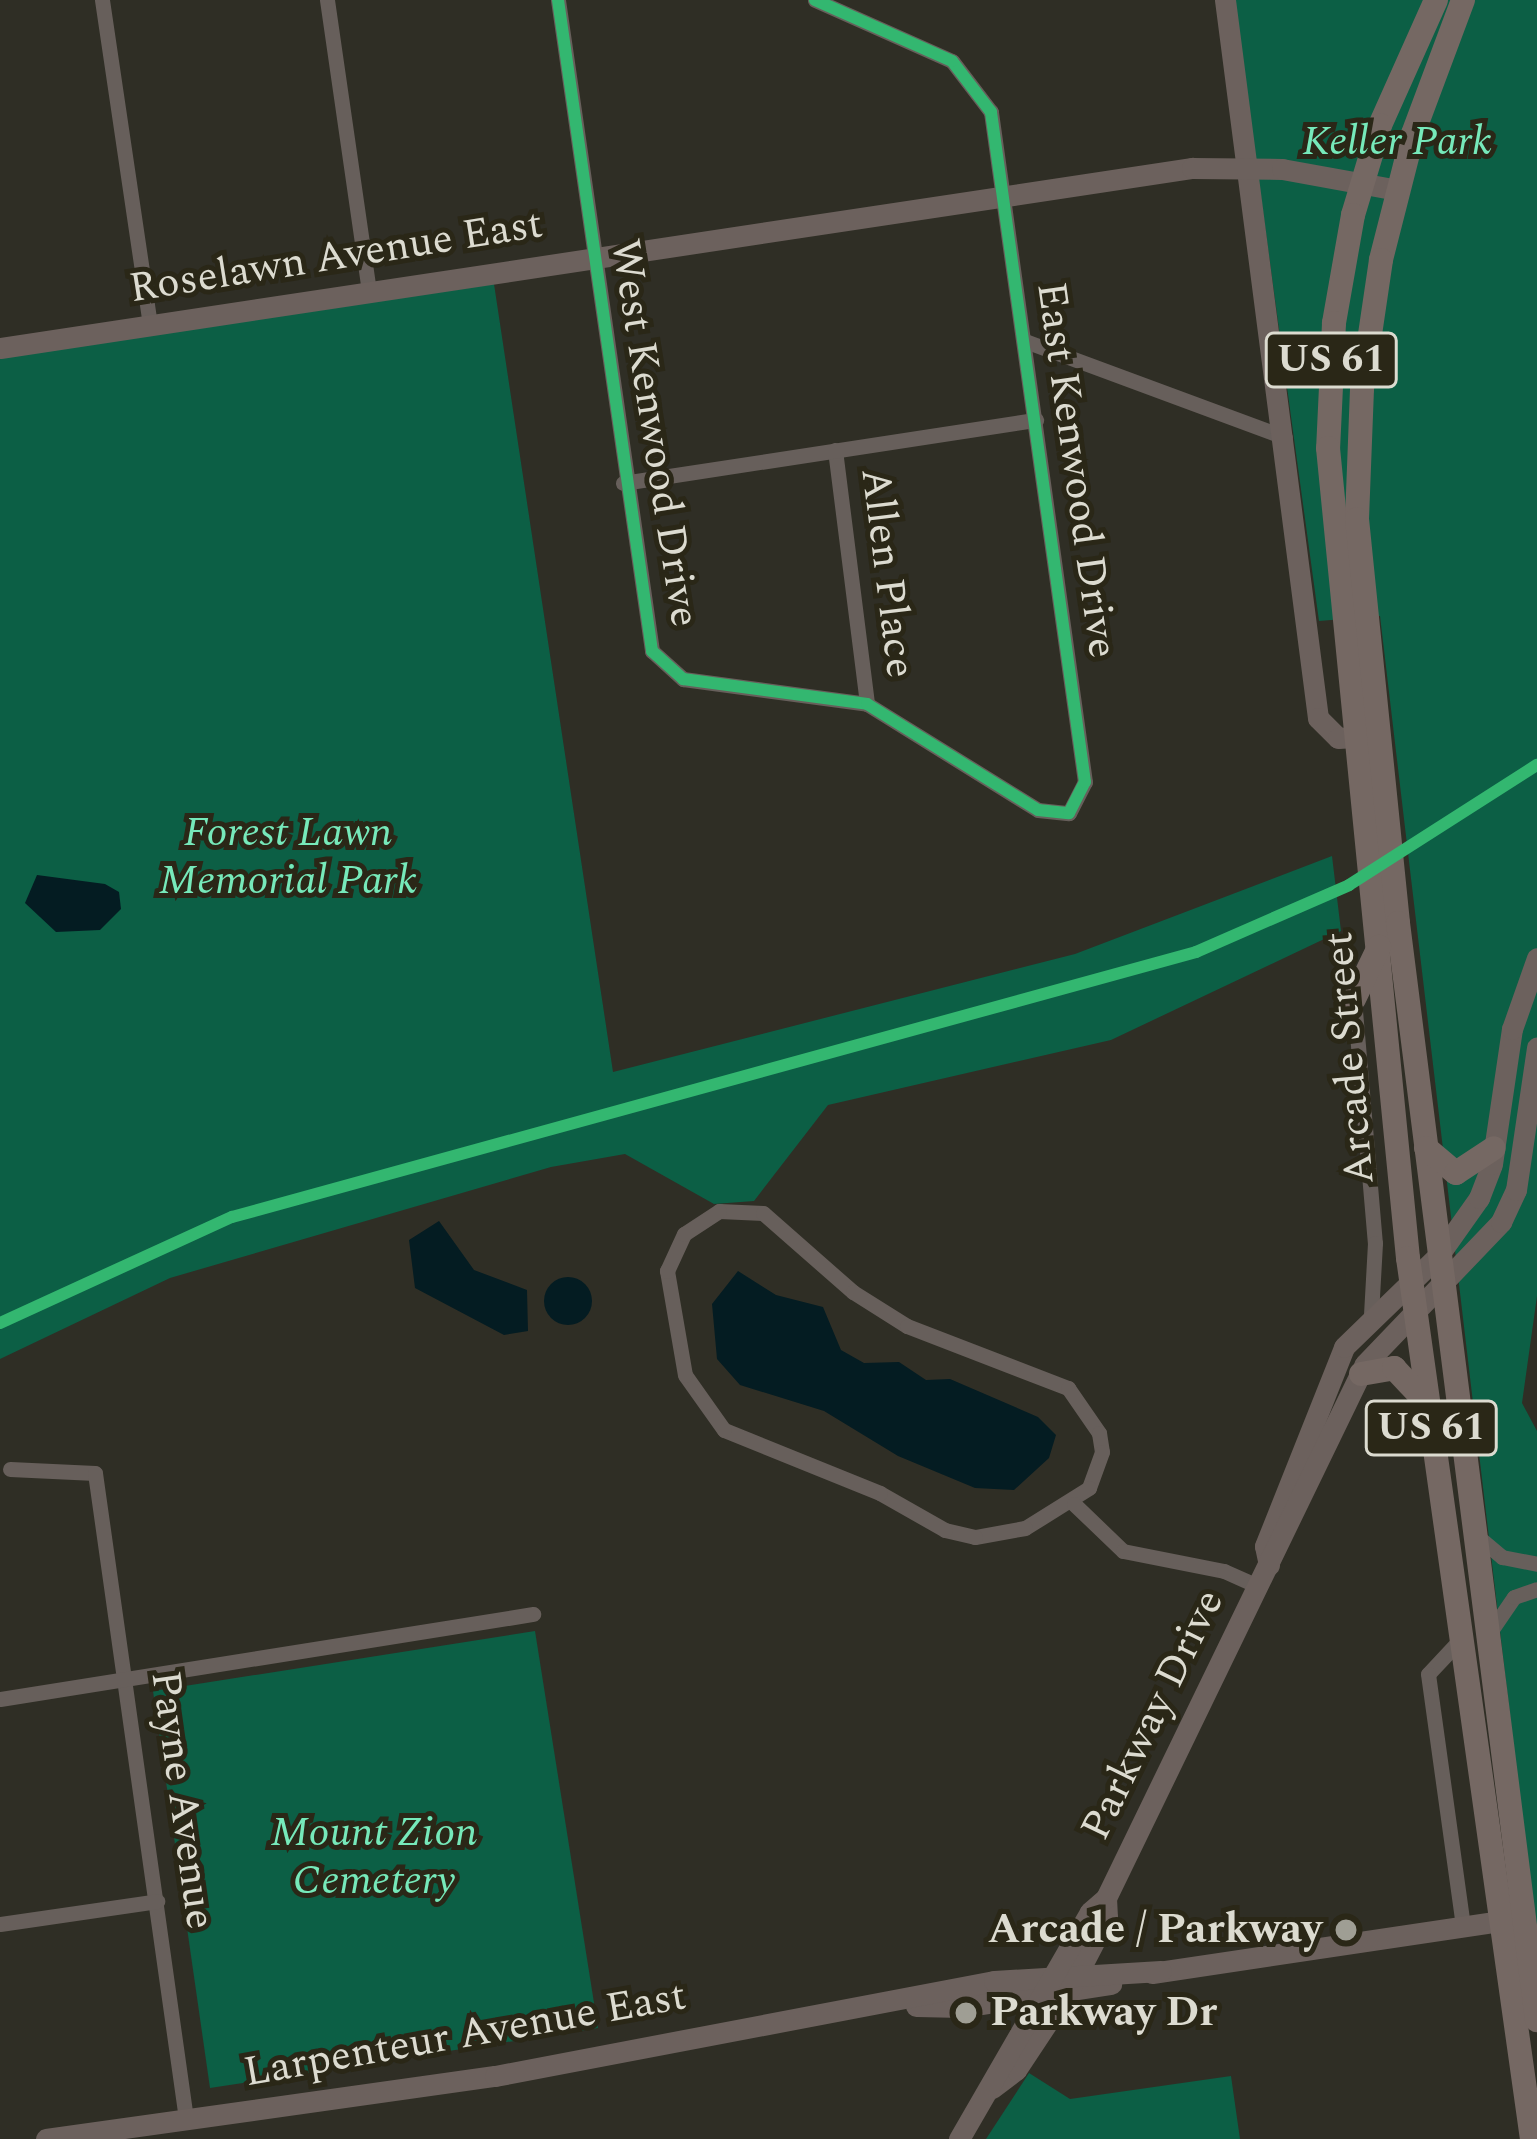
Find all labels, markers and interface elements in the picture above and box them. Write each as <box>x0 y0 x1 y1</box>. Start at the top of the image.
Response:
park label: Keller Park <box>1302 117 1492 167</box>
street label: Roselawn Avenue East <box>126 199 546 315</box>
street label: West Kenwood Drive <box>598 236 710 630</box>
street label: East Kenwood Drive <box>1025 279 1127 661</box>
road number: US 61 <box>1262 327 1400 393</box>
street label: Allen Place <box>849 465 925 681</box>
park label: Forest Lawn Memorial Park <box>159 808 417 906</box>
street label: Arcade Street <box>1314 930 1386 1186</box>
road number: US 61 <box>1362 1395 1500 1461</box>
street label: Parkway Drive <box>1071 1582 1235 1848</box>
street label: Payne Avenue <box>139 1668 225 1932</box>
park label: Mount Zion Cemetery <box>270 1808 478 1906</box>
place label: Arcade / Parkway <box>988 1905 1322 1955</box>
marker: Arcade / Parkway <box>1333 1917 1359 1943</box>
street label: Larpenteur Avenue East <box>240 1971 690 2099</box>
place label: Parkway Dr <box>990 1988 1217 2038</box>
marker: Parkway Dr <box>953 2000 979 2026</box>

